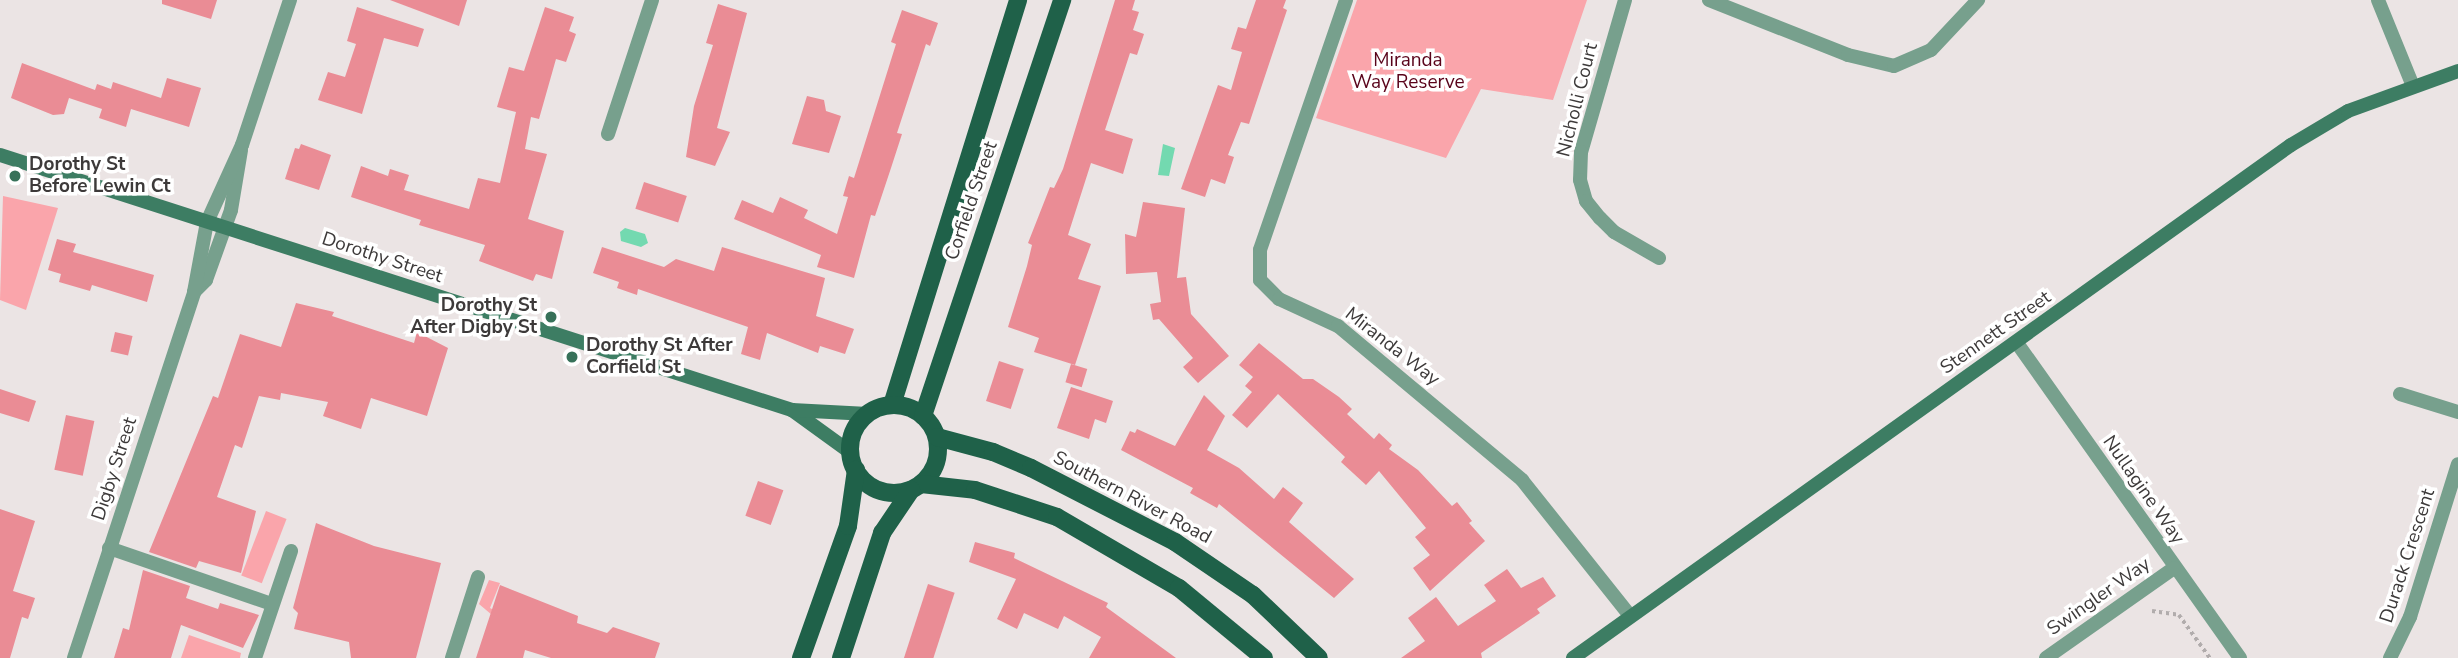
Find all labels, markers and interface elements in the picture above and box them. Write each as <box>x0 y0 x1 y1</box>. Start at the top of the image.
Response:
street label: Nicholli Court <box>1553 41 1603 159</box>
park label: Miranda Way Reserve <box>1351 50 1465 94</box>
street label: Corfield Street <box>941 139 1003 263</box>
place label: Dorothy St Before Lewin Ct <box>29 154 170 198</box>
marker: Dorothy St Before Lewin Ct <box>7 168 23 184</box>
street label: Dorothy Street <box>319 228 445 288</box>
street label: Stennett Street <box>1936 286 2056 380</box>
place label: Dorothy St After Digby St <box>410 295 537 339</box>
street label: Miranda Way <box>1340 303 1444 391</box>
marker: Dorothy St After Digby St <box>543 309 559 325</box>
place label: Dorothy St After Corfield St <box>586 335 733 379</box>
marker: Dorothy St After Corfield St <box>564 349 580 365</box>
street label: Digby Street <box>88 415 142 523</box>
street label: Nullagine Way <box>2097 431 2189 549</box>
street label: Southern River Road <box>1049 447 1215 549</box>
street label: Durack Crescent <box>2376 486 2440 626</box>
street label: Swingler Way <box>2043 553 2155 641</box>

